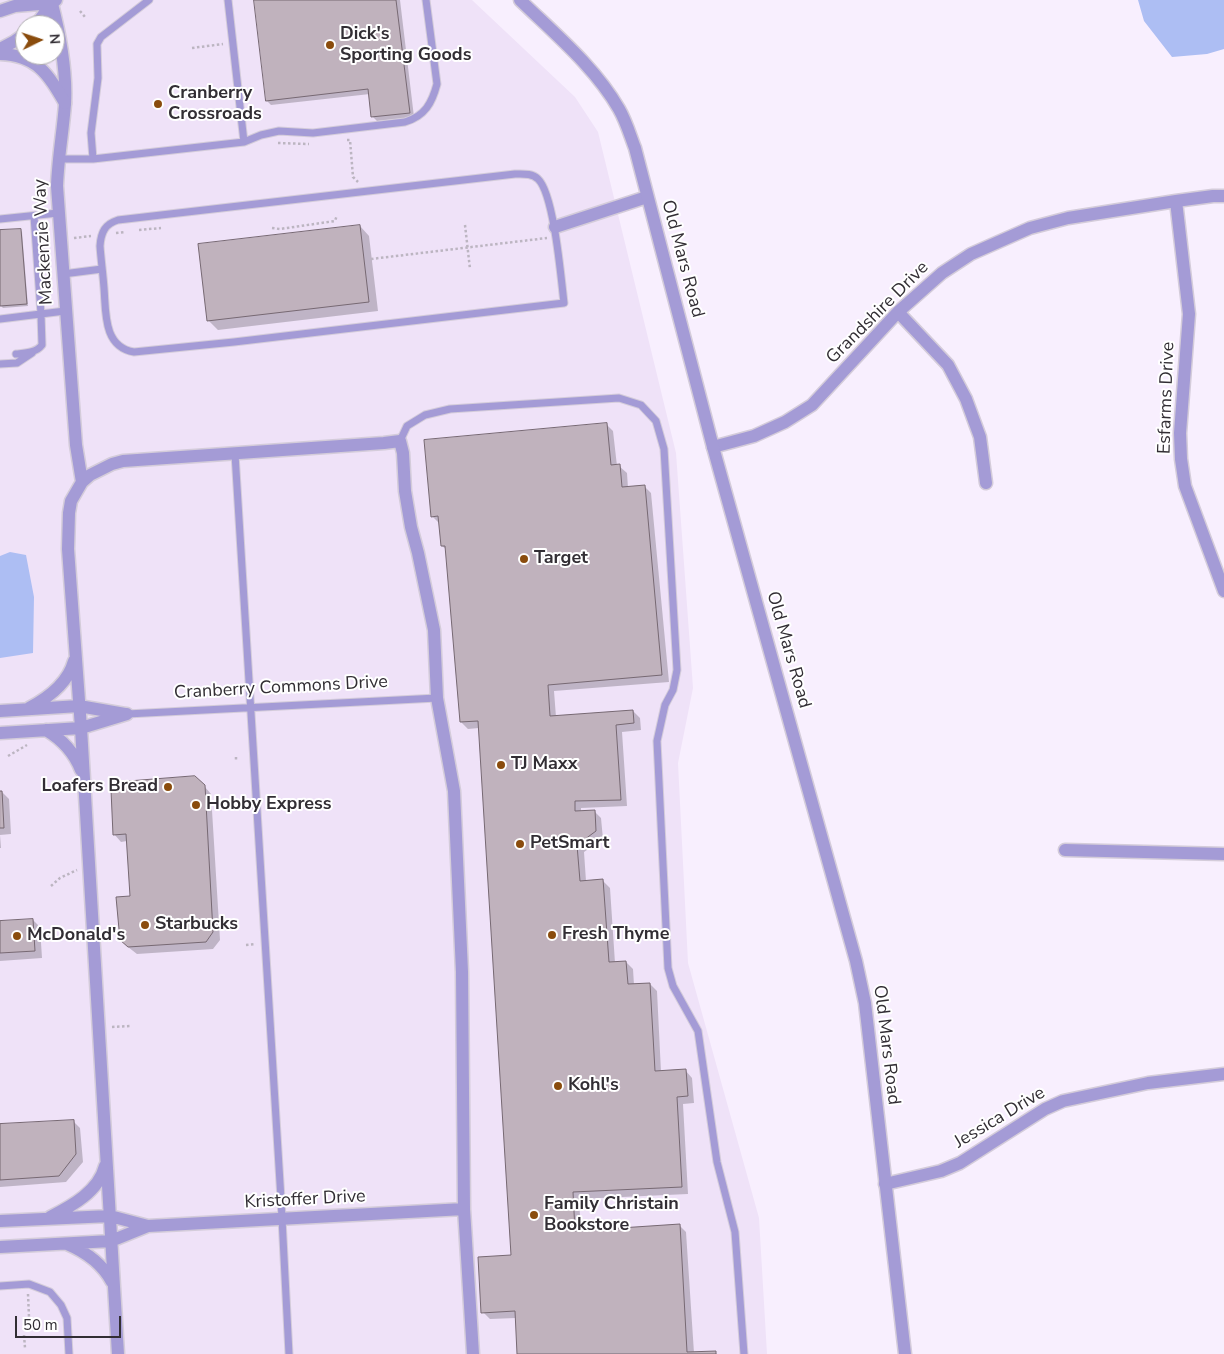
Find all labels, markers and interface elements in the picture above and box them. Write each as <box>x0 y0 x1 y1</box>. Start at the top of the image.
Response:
north arrow <box>15 15 65 65</box>
place label: Dick's Sporting Goods <box>340 24 471 66</box>
text: N <box>45 33 64 45</box>
marker: Dick's Sporting Goods <box>324 39 336 51</box>
place label: Cranberry Crossroads <box>168 83 262 126</box>
marker: Cranberry Crossroads <box>152 98 164 110</box>
street label: Mackenzie Way <box>30 179 58 305</box>
street label: Old Mars Road <box>656 198 708 320</box>
street label: Grandshire Drive <box>822 257 934 369</box>
street label: Esfarms Drive <box>1154 342 1180 454</box>
place label: Target <box>534 548 588 570</box>
marker: Target <box>518 553 530 565</box>
street label: Old Mars Road <box>761 589 815 711</box>
street label: Cranberry Commons Drive <box>174 672 388 704</box>
place label: TJ Maxx <box>511 754 578 776</box>
marker: TJ Maxx <box>495 759 507 771</box>
place label: Loafers Bread <box>41 776 158 798</box>
marker: Loafers Bread <box>162 781 174 793</box>
place label: Hobby Express <box>206 794 332 816</box>
marker: Hobby Express <box>190 799 202 811</box>
place label: PetSmart <box>530 833 609 855</box>
marker: PetSmart <box>514 838 526 850</box>
place label: Starbucks <box>155 914 238 936</box>
marker: Starbucks <box>139 919 151 931</box>
place label: Fresh Thyme <box>562 924 669 946</box>
place label: McDonald's <box>27 925 125 947</box>
marker: Fresh Thyme <box>546 929 558 941</box>
marker: McDonald's <box>11 930 23 942</box>
street label: Old Mars Road <box>868 984 904 1106</box>
place label: Kohl's <box>568 1075 619 1097</box>
marker: Kohl's <box>552 1080 564 1092</box>
street label: Jessica Drive <box>951 1082 1049 1154</box>
street label: Kristoffer Drive <box>244 1186 366 1214</box>
place label: Family Christain Bookstore <box>544 1194 679 1236</box>
marker: Family Christain Bookstore <box>528 1209 540 1221</box>
scale bar <box>18 1306 124 1338</box>
text: 50 m <box>23 1315 58 1335</box>

